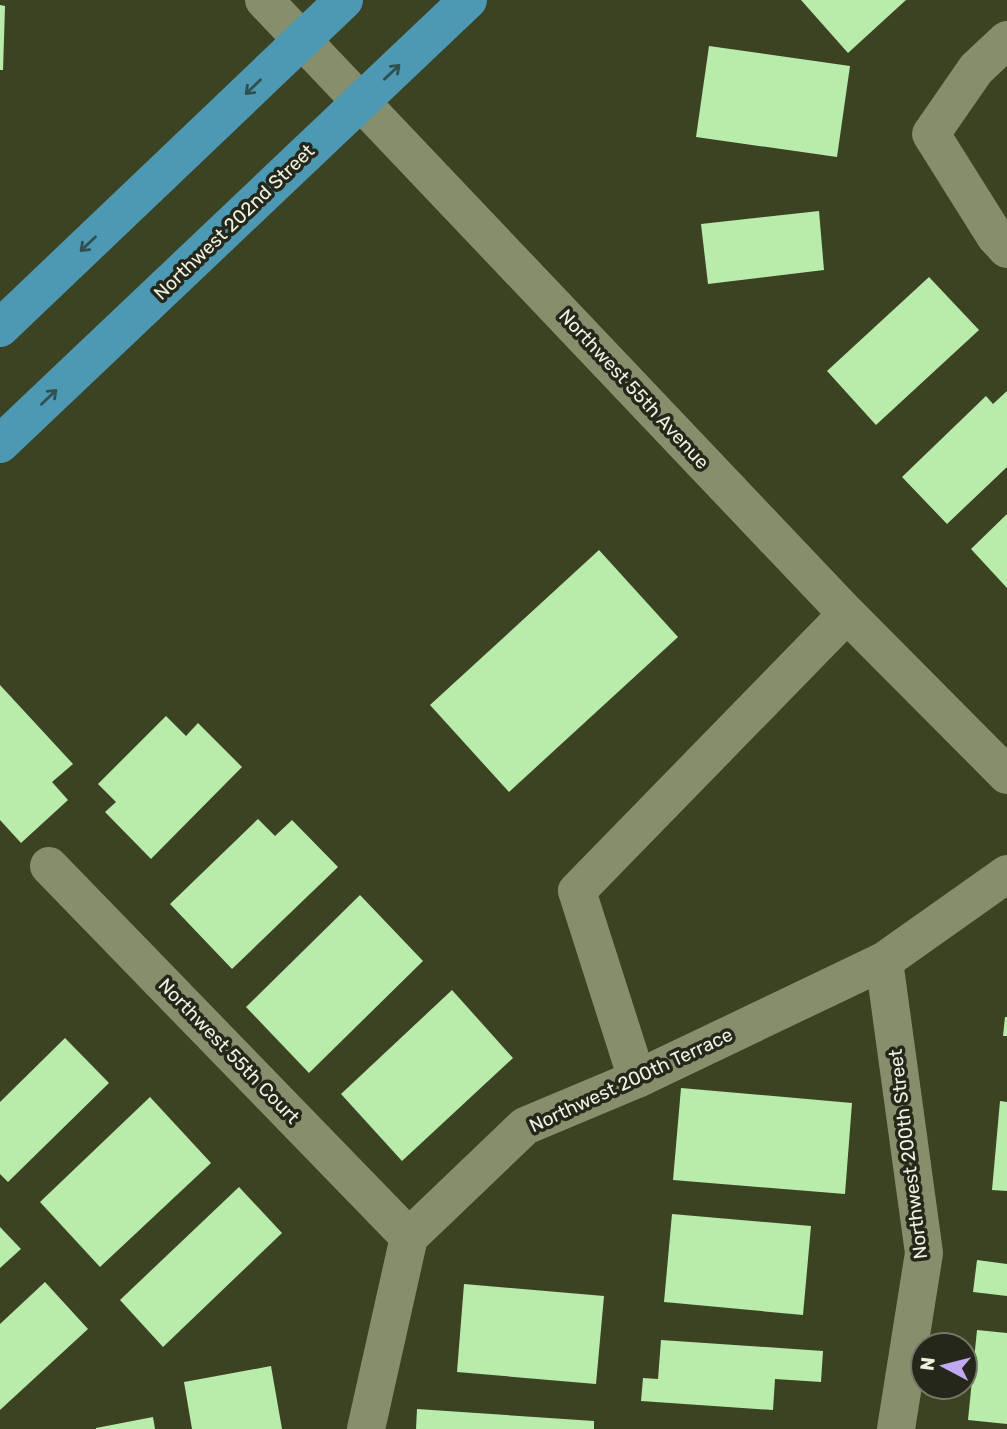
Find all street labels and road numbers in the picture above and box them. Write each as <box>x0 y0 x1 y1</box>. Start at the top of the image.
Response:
street label: Northwest 202nd Street <box>149 139 319 305</box>
street label: Northwest 55th Avenue <box>554 304 714 474</box>
street label: Northwest 55th Court <box>154 973 305 1129</box>
street label: Northwest 200th Terrace <box>526 1023 736 1137</box>
street label: Northwest 200th Street <box>884 1047 932 1260</box>

